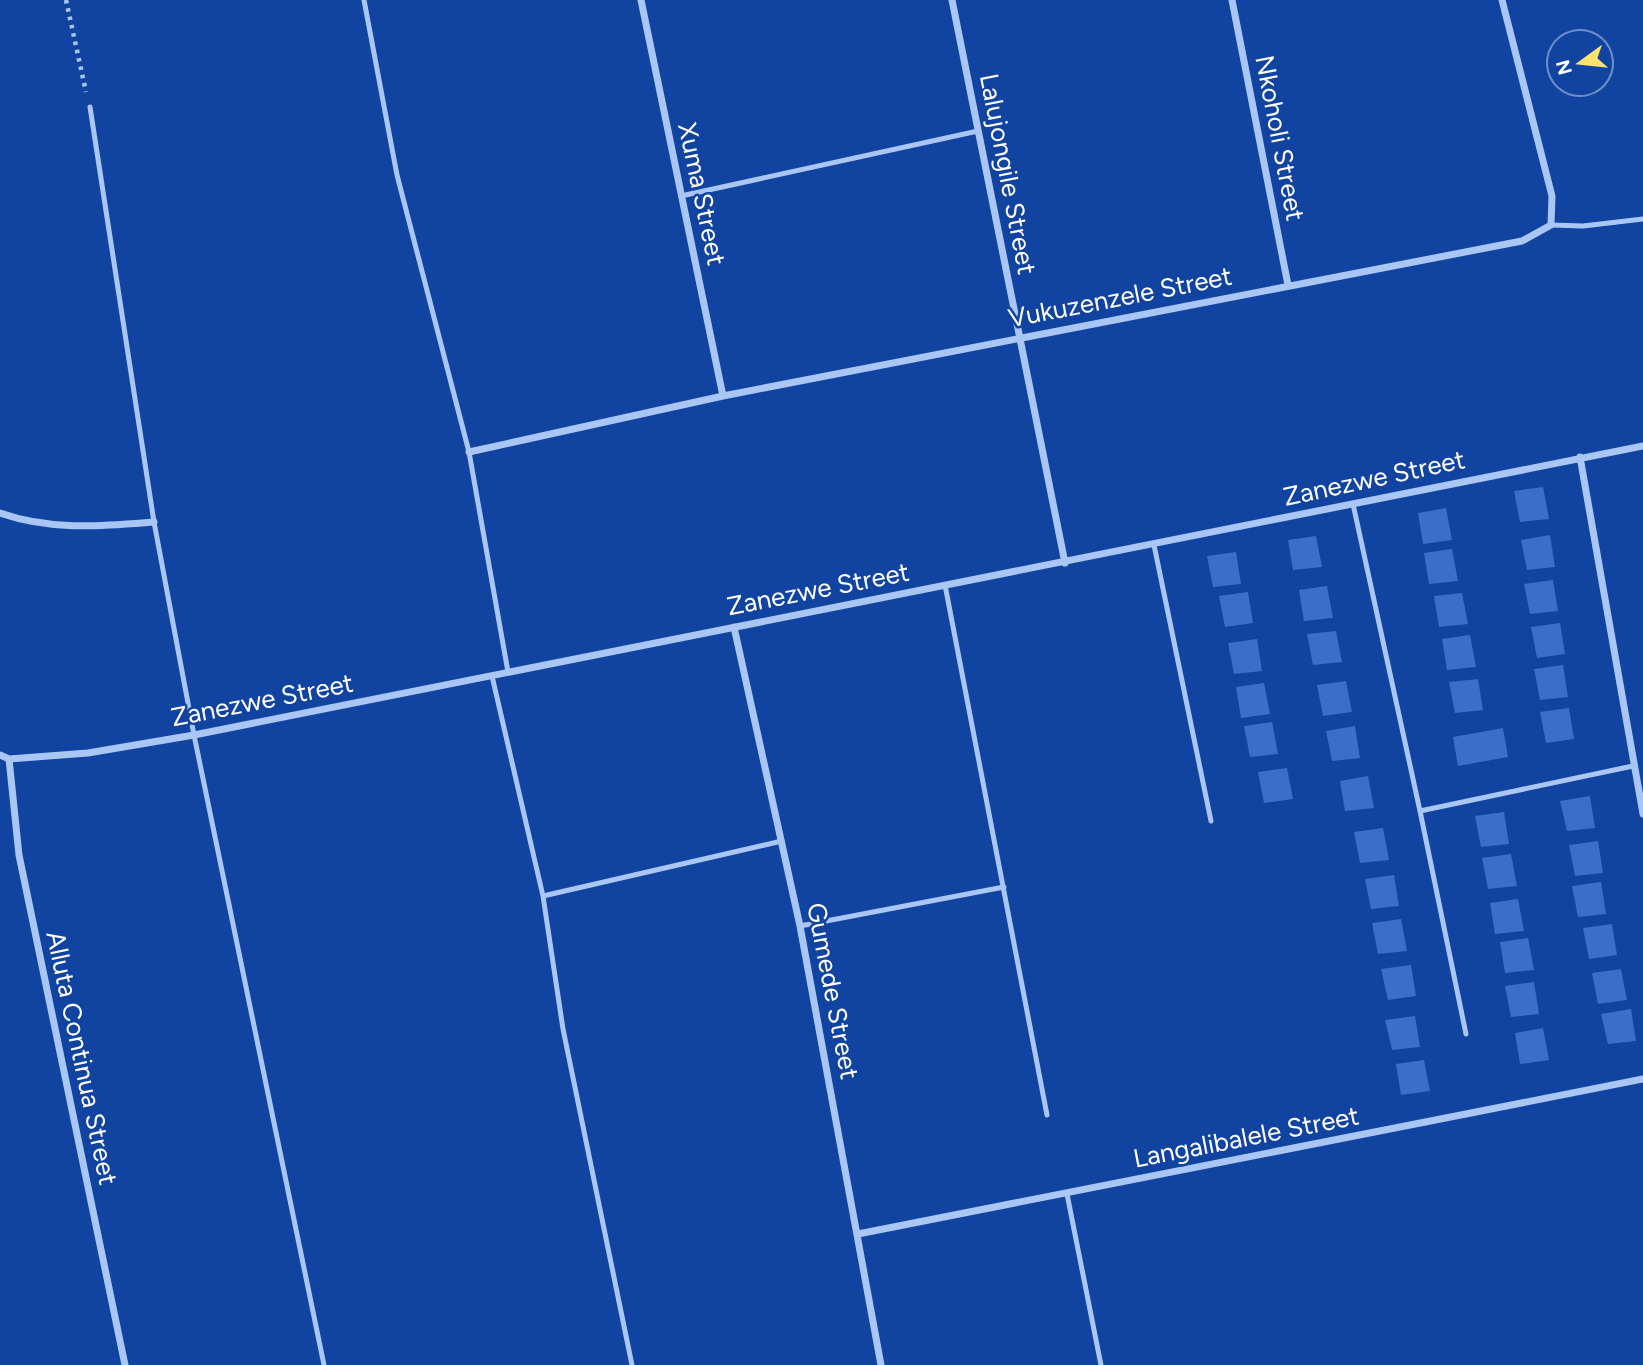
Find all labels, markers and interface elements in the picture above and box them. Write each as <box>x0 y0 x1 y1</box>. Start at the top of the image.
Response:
north arrow <box>1545 28 1615 98</box>
street label: Nkoholi Street <box>1248 52 1312 224</box>
text: N <box>1551 57 1577 77</box>
street label: Lalujongile Street <box>973 71 1043 277</box>
street label: Xuma Street <box>671 120 733 268</box>
street label: Vukuzenzele Street <box>1005 260 1235 334</box>
street label: Zanezwe Street <box>1280 443 1468 513</box>
street label: Zanezwe Street <box>724 556 912 622</box>
street label: Zanezwe Street <box>168 667 356 733</box>
street label: Gumede Street <box>800 900 866 1082</box>
street label: Alluta Continua Street <box>39 928 125 1188</box>
street label: Langalibalele Street <box>1130 1099 1362 1175</box>

